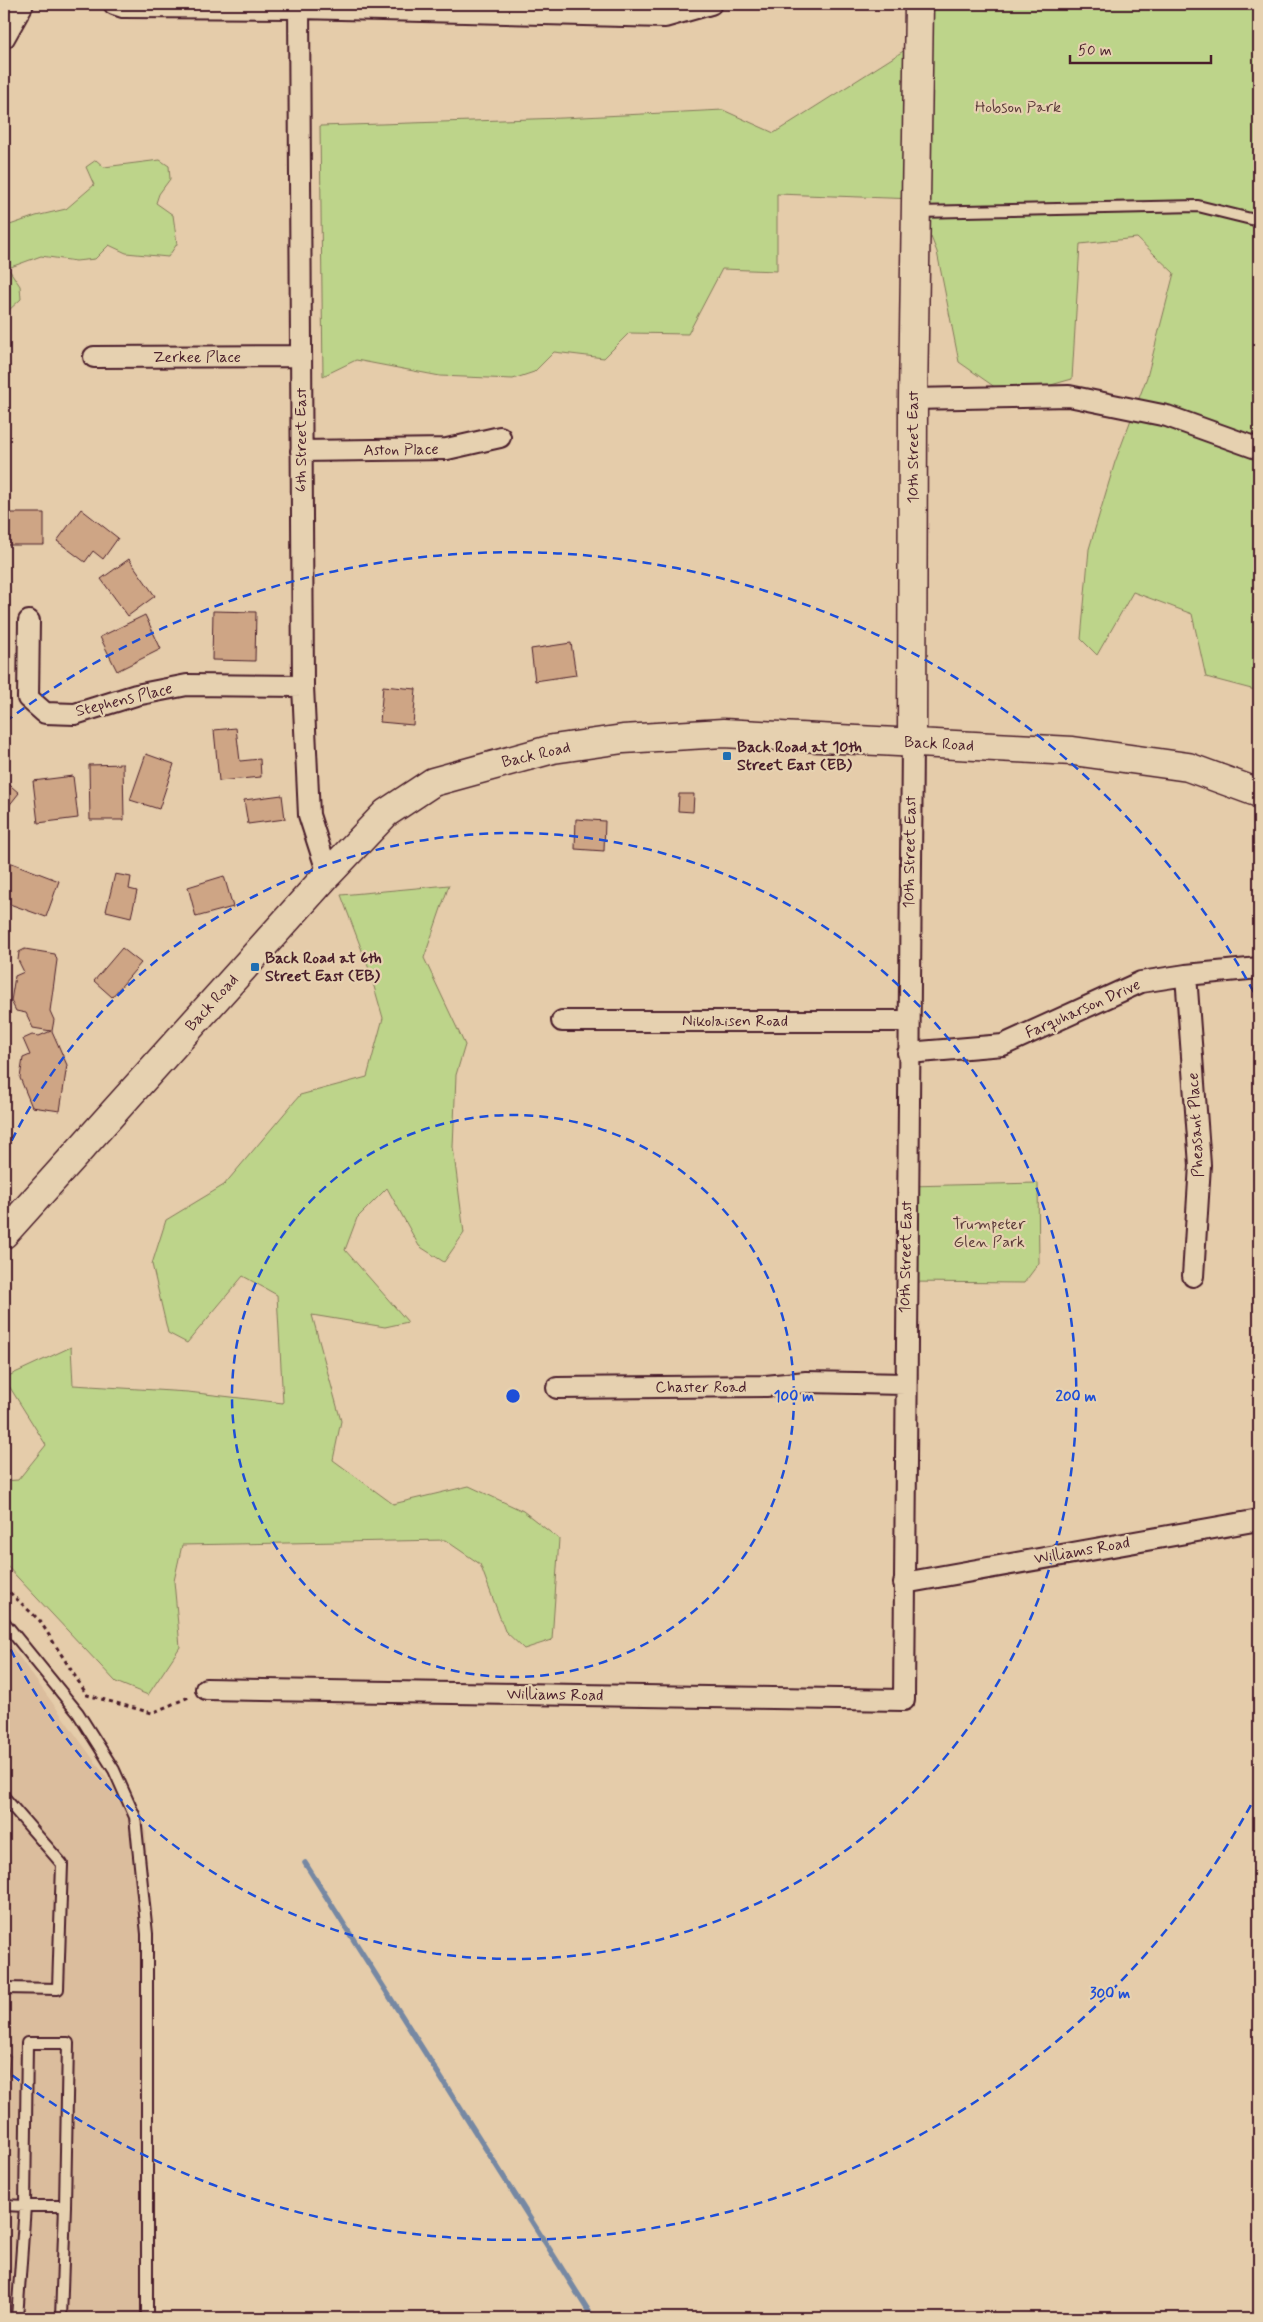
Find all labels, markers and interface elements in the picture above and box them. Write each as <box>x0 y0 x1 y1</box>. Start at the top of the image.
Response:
scale bar <box>1070 32 1212 64</box>
text: 50 m <box>1078 41 1112 61</box>
park label: Hobson Park <box>975 97 1061 118</box>
street label: Zerkee Place <box>153 347 241 368</box>
street label: 6th Street East <box>291 388 312 492</box>
street label: 10th Street East <box>903 391 924 503</box>
street label: Aston Place <box>363 439 439 461</box>
street label: Stephens Place <box>73 678 175 722</box>
street label: Back Road <box>903 732 975 756</box>
street label: Back Road <box>500 737 572 773</box>
place label: Back Road at 10th Street East (EB) <box>737 737 862 776</box>
marker: Back Road at 10th Street East (EB) <box>721 750 733 762</box>
street label: 10th Street East <box>899 795 921 909</box>
place label: Back Road at 6th Street East (EB) <box>265 948 382 987</box>
marker: Back Road at 6th Street East (EB) <box>249 961 261 973</box>
street label: Back Road <box>181 970 243 1036</box>
street label: Farquharson Drive <box>1022 974 1144 1044</box>
street label: Nikolaisen Road <box>682 1011 788 1032</box>
street label: Pheasant Place <box>1183 1072 1209 1178</box>
street label: 10th Street East <box>895 1200 917 1314</box>
park label: Trumpeter Glen Park <box>953 1214 1026 1253</box>
street label: Chaster Road <box>655 1377 747 1398</box>
centre of rings <box>504 1387 522 1405</box>
text: 100 m <box>774 1387 814 1407</box>
text: 200 m <box>1056 1387 1097 1407</box>
street label: Williams Road <box>1033 1532 1131 1570</box>
street label: Williams Road <box>506 1684 604 1706</box>
text: 300 m <box>1090 1984 1130 2004</box>

